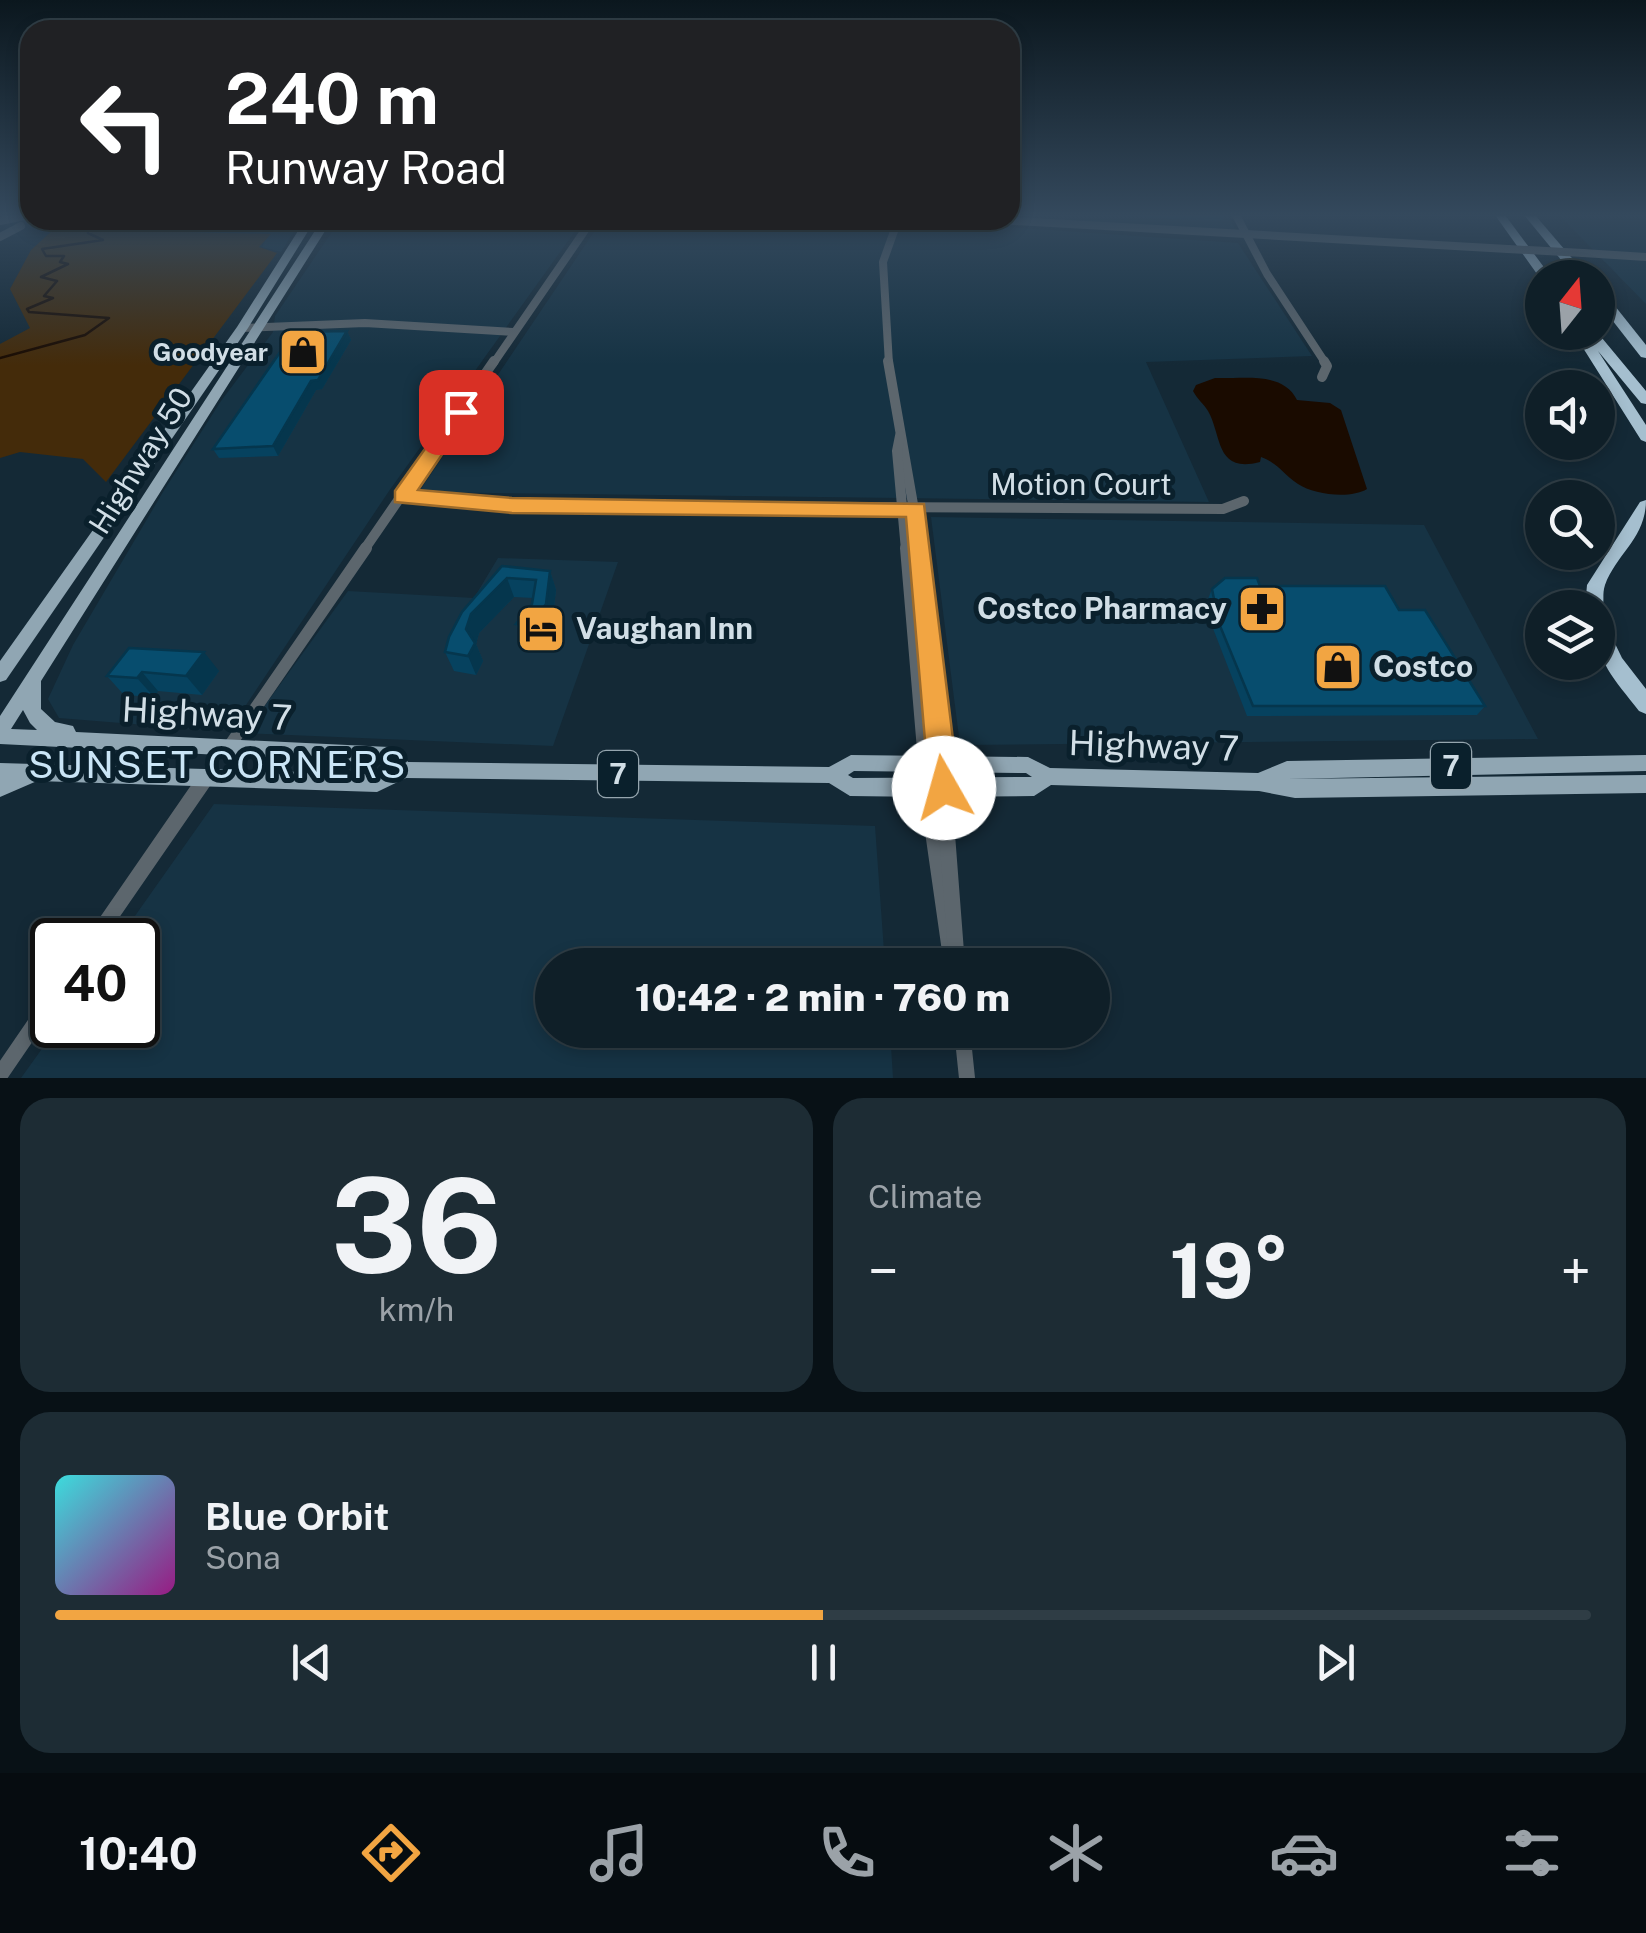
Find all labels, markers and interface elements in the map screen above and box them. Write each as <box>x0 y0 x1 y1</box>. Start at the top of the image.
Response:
text: 240 m <box>225 57 439 140</box>
icon: left <box>60 60 190 190</box>
text: Runway Road <box>225 141 507 194</box>
north arrow <box>1525 260 1615 350</box>
map controls <box>1525 260 1615 680</box>
shop icon: Goodyear <box>277 326 329 378</box>
place label: Goodyear <box>153 337 268 367</box>
pin <box>419 370 504 455</box>
button: sound <box>1525 370 1615 460</box>
street label: Highway 50 <box>81 381 199 540</box>
icon: arrive <box>434 385 489 440</box>
street label: Motion Court <box>990 466 1172 502</box>
button: search <box>1525 480 1615 570</box>
pharmacy icon: Costco Pharmacy <box>1236 583 1288 635</box>
place label: Costco Pharmacy <box>977 590 1227 626</box>
button: layers <box>1525 590 1615 680</box>
hotel icon: Vaughan Inn <box>515 603 567 655</box>
place label: Vaughan Inn <box>576 610 753 646</box>
shop icon: Costco <box>1312 641 1364 693</box>
place label: Costco <box>1373 648 1473 684</box>
street label: Highway 7 <box>121 689 293 738</box>
street label: Highway 7 <box>1068 722 1240 769</box>
position arrow <box>892 736 996 840</box>
district label: SUNSET CORNERS <box>28 742 408 787</box>
road number: 7 <box>1431 743 1471 789</box>
road number: 7 <box>598 751 638 797</box>
speed limit sign: 40 <box>30 918 160 1048</box>
text: 10:42 · 2 min · 760 m <box>635 975 1010 1020</box>
text: 36 <box>331 1150 502 1302</box>
text: Climate <box>868 1178 982 1215</box>
text: 19° <box>1170 1227 1289 1315</box>
text: − <box>868 1239 899 1303</box>
text: + <box>1561 1239 1591 1303</box>
text: km/h <box>379 1291 454 1328</box>
text: Blue Orbit <box>205 1494 389 1539</box>
text: Sona <box>205 1539 281 1576</box>
icon: previous <box>284 1635 339 1690</box>
icon: pause <box>796 1635 851 1690</box>
icon: next <box>1308 1635 1363 1690</box>
icon: directions <box>356 1818 426 1888</box>
icon: music <box>584 1818 654 1888</box>
icon: phone <box>812 1818 882 1888</box>
icon: climate <box>1041 1818 1111 1888</box>
icon: car <box>1269 1818 1339 1888</box>
icon: filters <box>1497 1818 1567 1888</box>
text: 10:40 <box>79 1827 198 1880</box>

